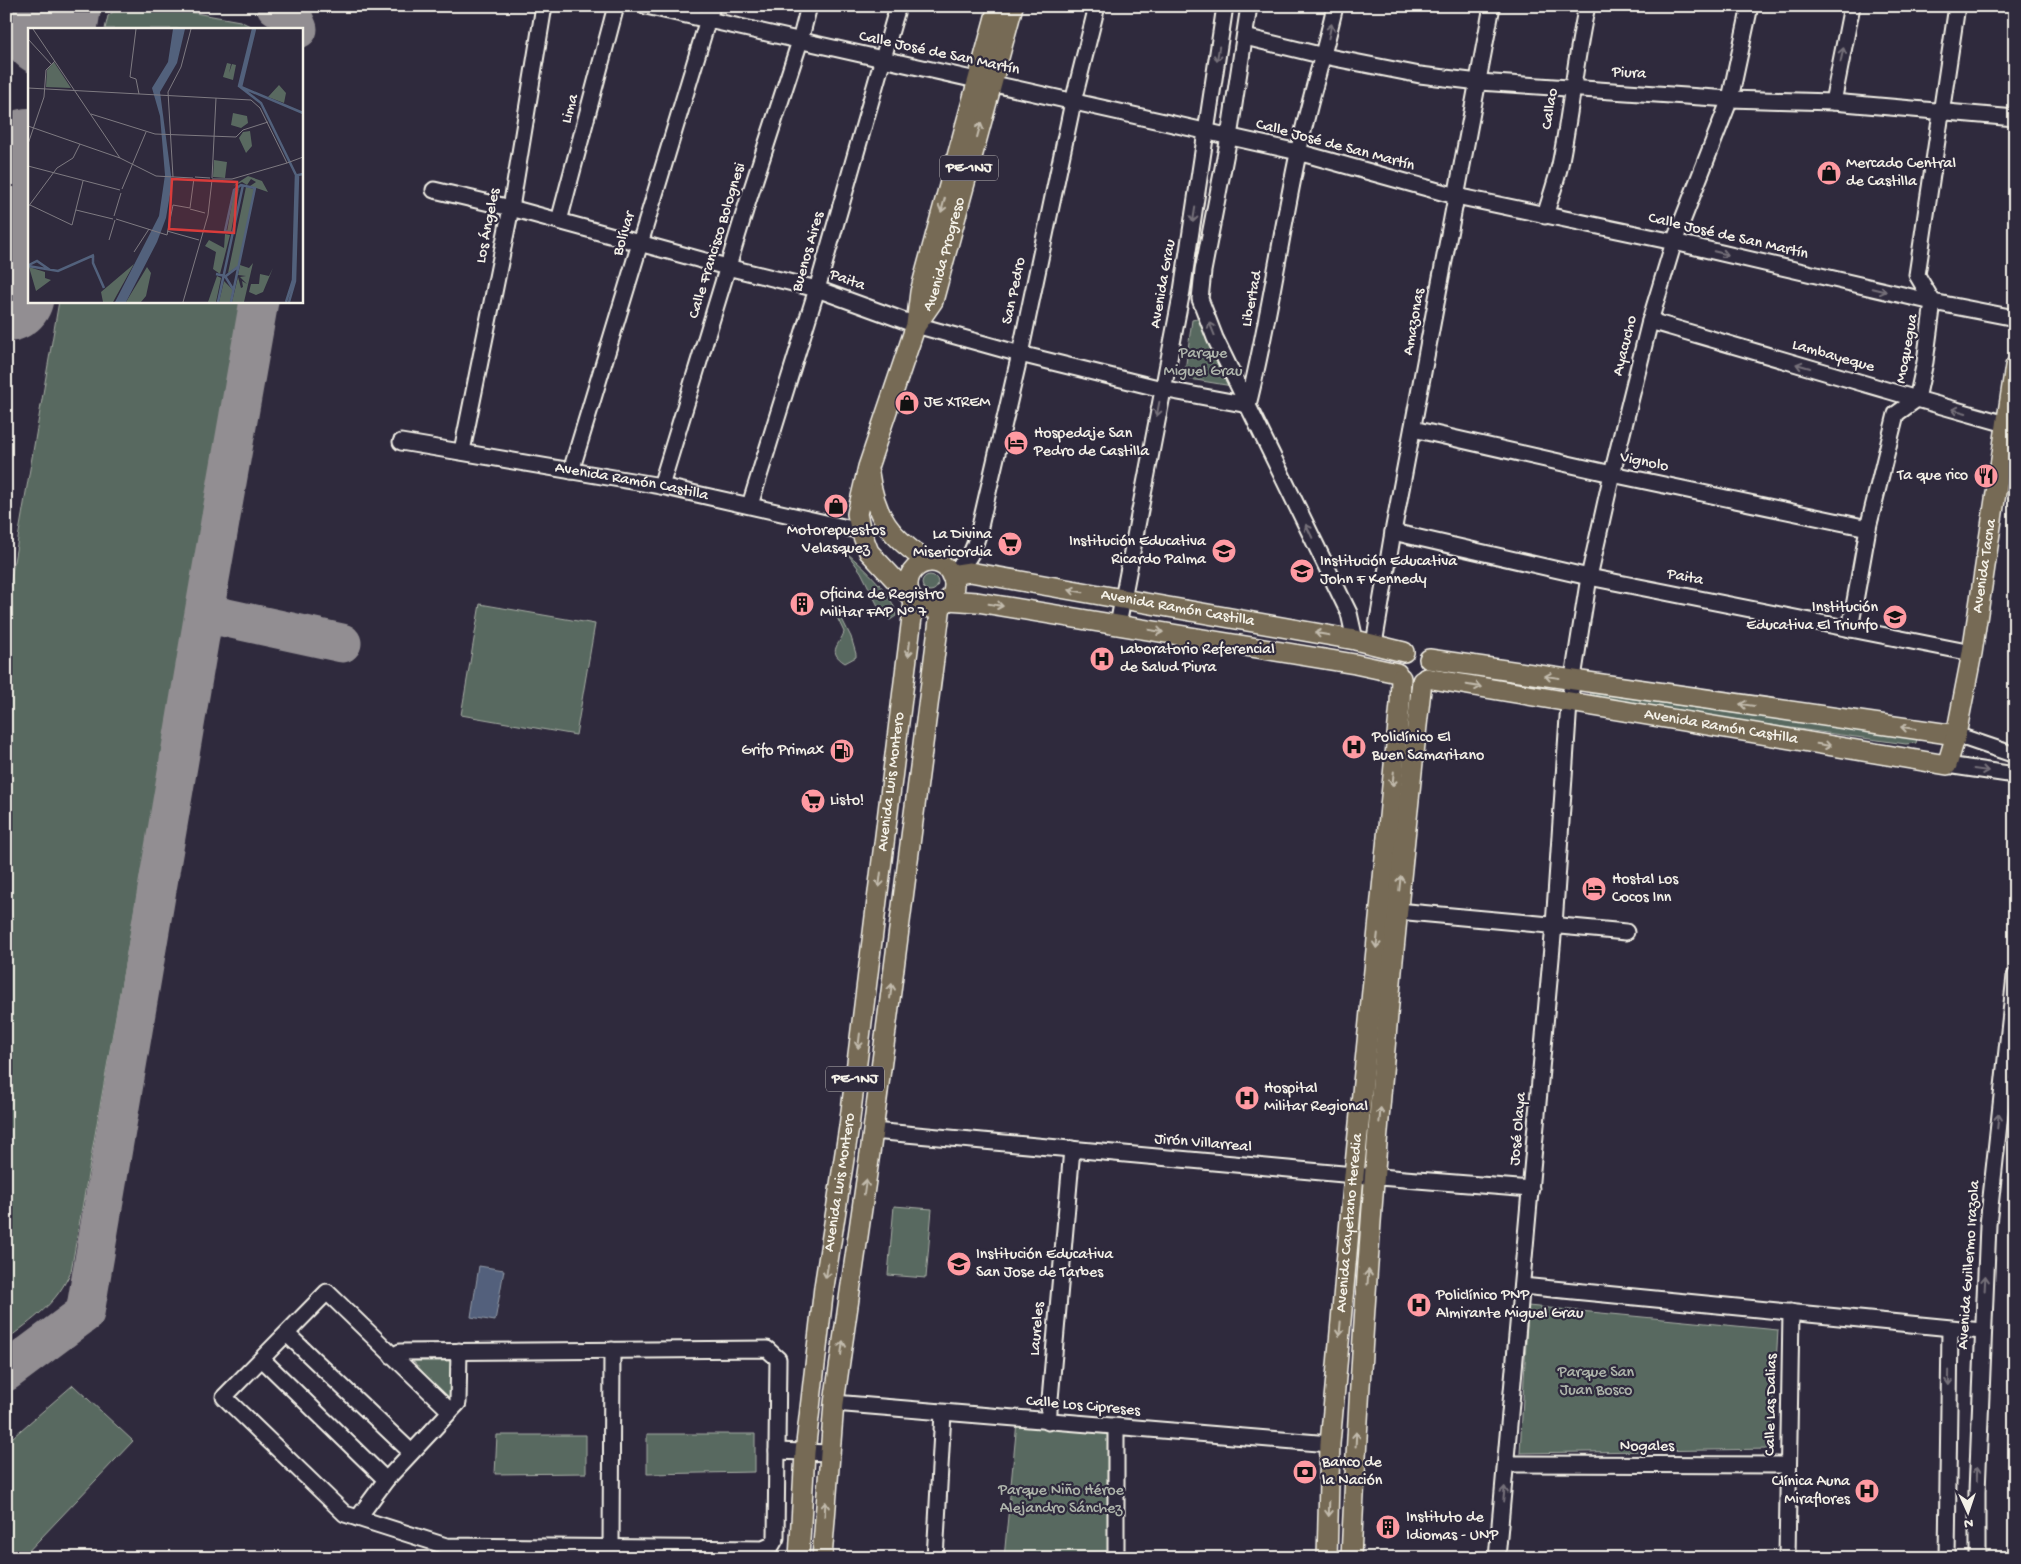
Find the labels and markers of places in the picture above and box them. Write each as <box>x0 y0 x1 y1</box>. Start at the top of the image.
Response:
place label: Mercado Central de Castilla <box>1846 155 1956 192</box>
shop icon: Mercado Central de Castilla <box>1816 160 1842 186</box>
shop icon: JE XTREM <box>894 390 920 416</box>
place label: JE XTREM <box>924 394 991 413</box>
place label: Hospedaje San Pedro de Castilla <box>1033 425 1150 462</box>
hotel icon: Hospedaje San Pedro de Castilla <box>1003 430 1029 456</box>
restaurant icon: Ta que rico <box>1973 463 1999 489</box>
place label: Ta que rico <box>1896 467 1968 486</box>
shop icon: Motorepuestos Velasquez <box>823 493 849 519</box>
place label: Motorepuestos Velasquez <box>787 522 886 559</box>
place label: La Divina Misericordia <box>913 526 993 563</box>
supermarket icon: La Divina Misericordia <box>997 531 1023 557</box>
place label: Institución Educativa Ricardo Palma <box>1069 533 1207 570</box>
school or university icon: Institución Educativa Ricardo Palma <box>1211 538 1237 564</box>
place label: Institución Educativa John F Kennedy <box>1320 553 1458 590</box>
school or university icon: Institución Educativa John F Kennedy <box>1289 558 1315 584</box>
place label: Oficina de Registro Militar FAP N° 7 <box>820 586 944 623</box>
building icon: Oficina de Registro Militar FAP N° 7 <box>789 591 815 617</box>
place label: Institución Educativa El Triunfo <box>1746 599 1878 636</box>
school or university icon: Institución Educativa El Triunfo <box>1882 604 1908 630</box>
place label: Laboratorio Referencial de Salud Piura <box>1120 641 1275 678</box>
hospital icon: Laboratorio Referencial de Salud Piura <box>1089 646 1115 672</box>
place label: Policlínico El Buen Samaritano <box>1371 729 1484 766</box>
hospital icon: Policlínico El Buen Samaritano <box>1341 734 1367 760</box>
fuel station icon: Grifo Primax <box>829 738 855 764</box>
place label: Grifo Primax <box>741 742 825 761</box>
supermarket icon: Listo! <box>800 788 826 814</box>
place label: Listo! <box>830 792 864 811</box>
place label: Hostal Los Cocos Inn <box>1612 871 1679 908</box>
hotel icon: Hostal Los Cocos Inn <box>1581 876 1607 902</box>
place label: Hospital Militar Regional <box>1264 1080 1368 1117</box>
hospital icon: Hospital Militar Regional <box>1234 1085 1260 1111</box>
place label: Institución Educativa San Jose de Tarbes <box>976 1246 1114 1283</box>
school or university icon: Institución Educativa San Jose de Tarbes <box>946 1251 972 1277</box>
place label: Policlínico PNP Almirante Miguel Grau <box>1435 1287 1584 1324</box>
hospital icon: Policlínico PNP Almirante Miguel Grau <box>1406 1292 1432 1318</box>
place label: Banco de la Nación <box>1321 1454 1383 1491</box>
bank icon: Banco de la Nación <box>1292 1459 1318 1485</box>
place label: Clínica Auna Miraflores <box>1772 1473 1851 1510</box>
hospital icon: Clínica Auna Miraflores <box>1854 1478 1880 1504</box>
place label: Instituto de Idiomas - UNP <box>1406 1509 1498 1546</box>
building icon: Instituto de Idiomas - UNP <box>1375 1514 1401 1540</box>

